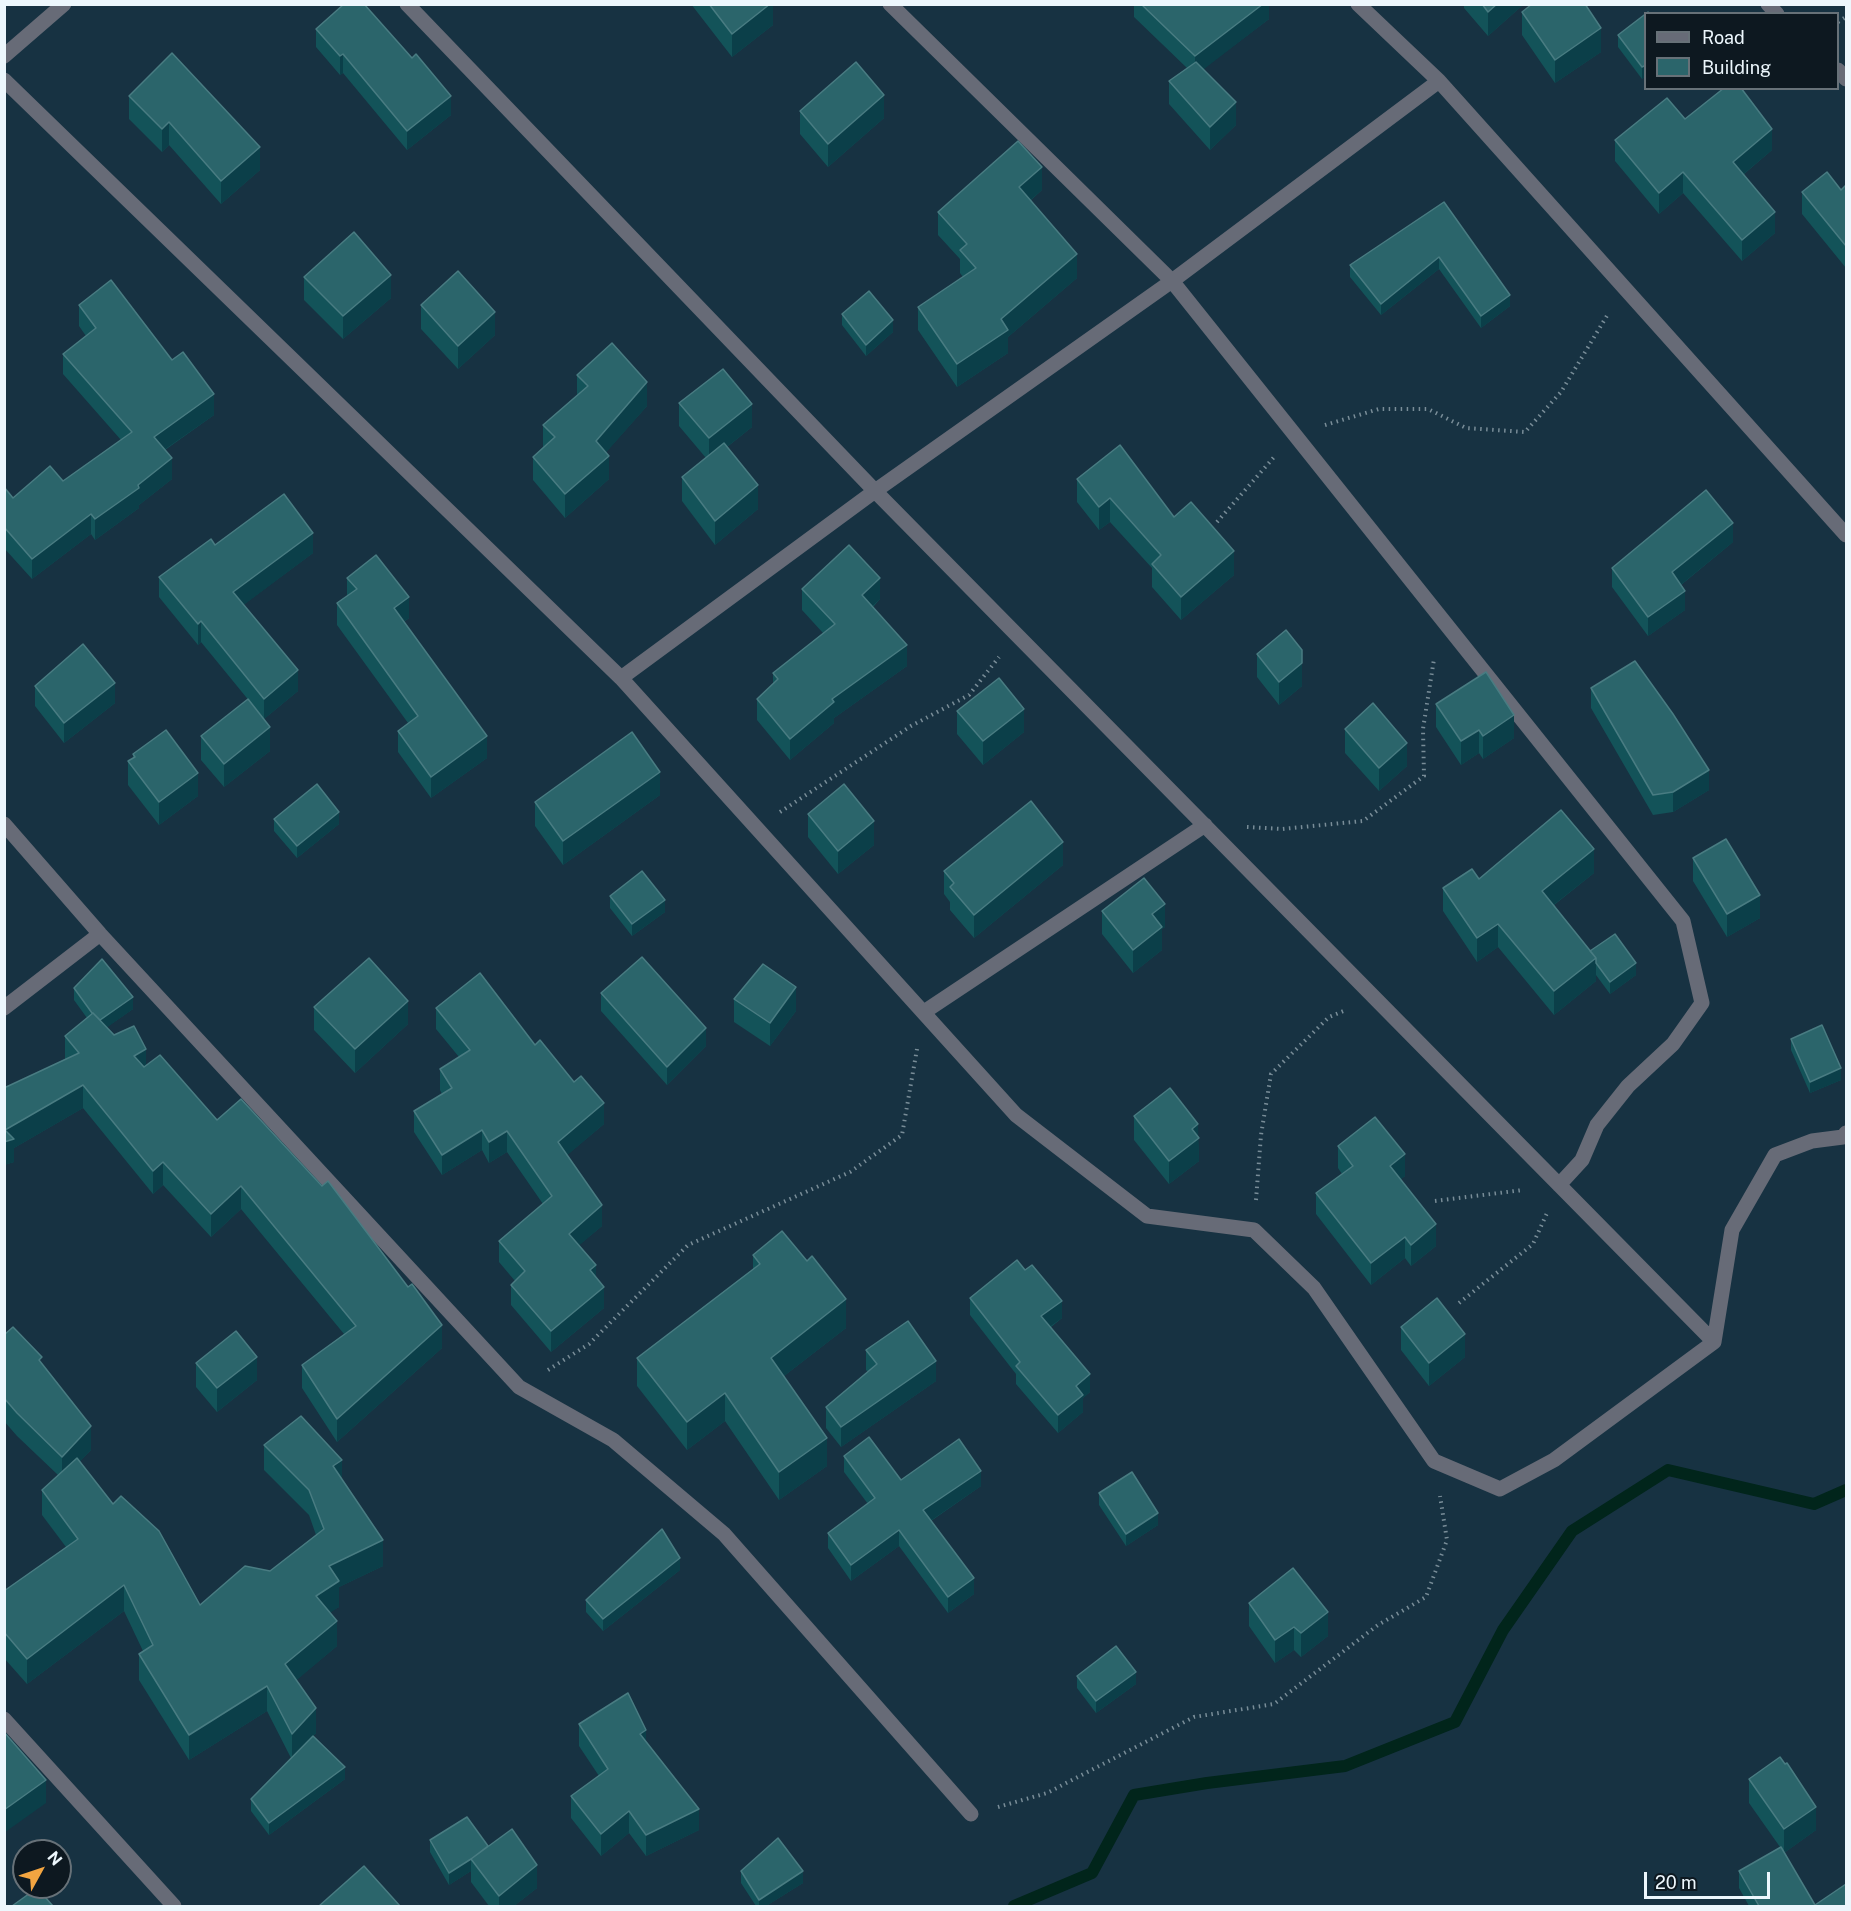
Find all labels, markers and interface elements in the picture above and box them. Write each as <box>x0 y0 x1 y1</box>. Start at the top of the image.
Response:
legend <box>1644 12 1839 90</box>
text: Road <box>1702 27 1745 48</box>
text: Building <box>1702 57 1771 78</box>
north arrow <box>12 1839 72 1899</box>
text: N <box>43 1847 66 1869</box>
scale bar <box>1647 1860 1773 1898</box>
text: 20 m <box>1655 1872 1697 1893</box>

